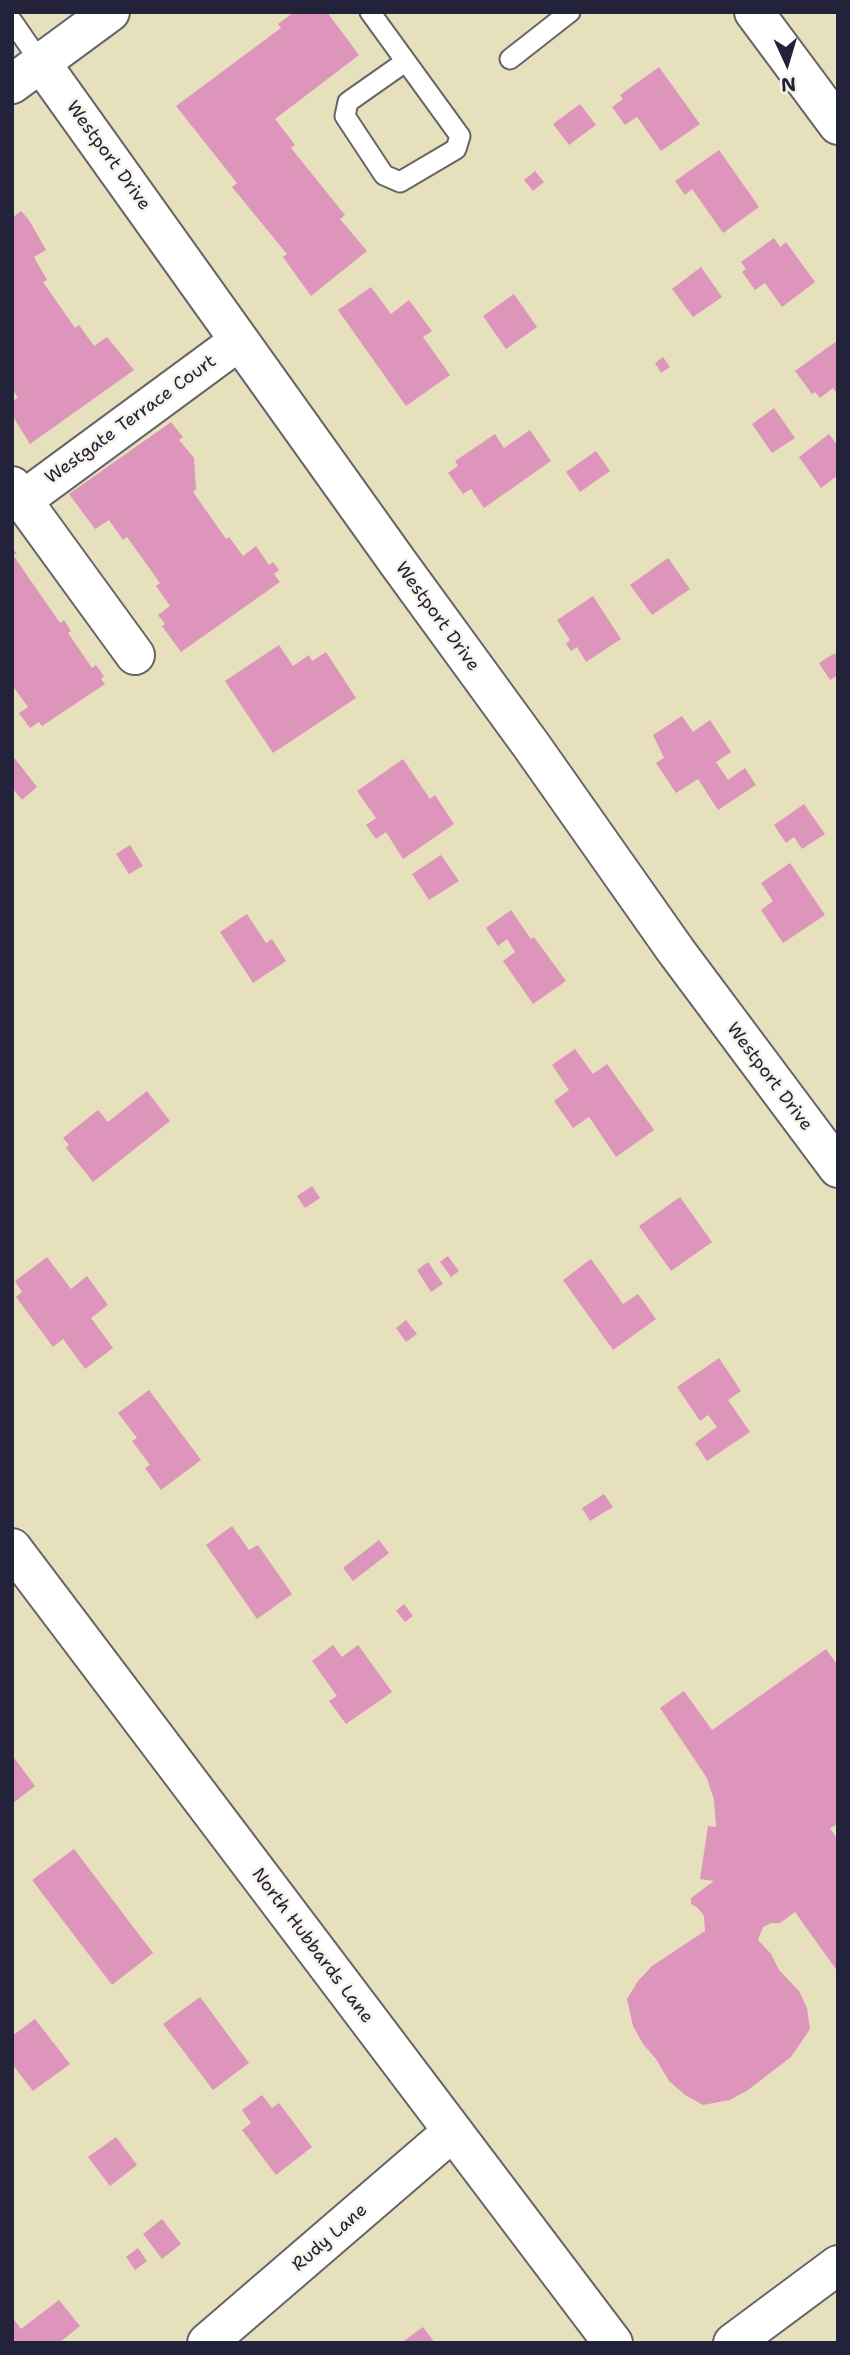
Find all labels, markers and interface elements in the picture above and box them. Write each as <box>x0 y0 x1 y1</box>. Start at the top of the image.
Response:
north arrow <box>752 28 822 98</box>
text: N <box>780 71 797 97</box>
street label: Westport Drive <box>61 97 155 215</box>
street label: Westgate Terrace Court <box>41 351 221 489</box>
street label: Westport Drive <box>390 558 484 676</box>
street label: Westport Drive <box>721 1019 817 1135</box>
street label: North Hubbards Lane <box>247 1864 377 2028</box>
street label: Rudy Lane <box>288 2200 372 2276</box>

